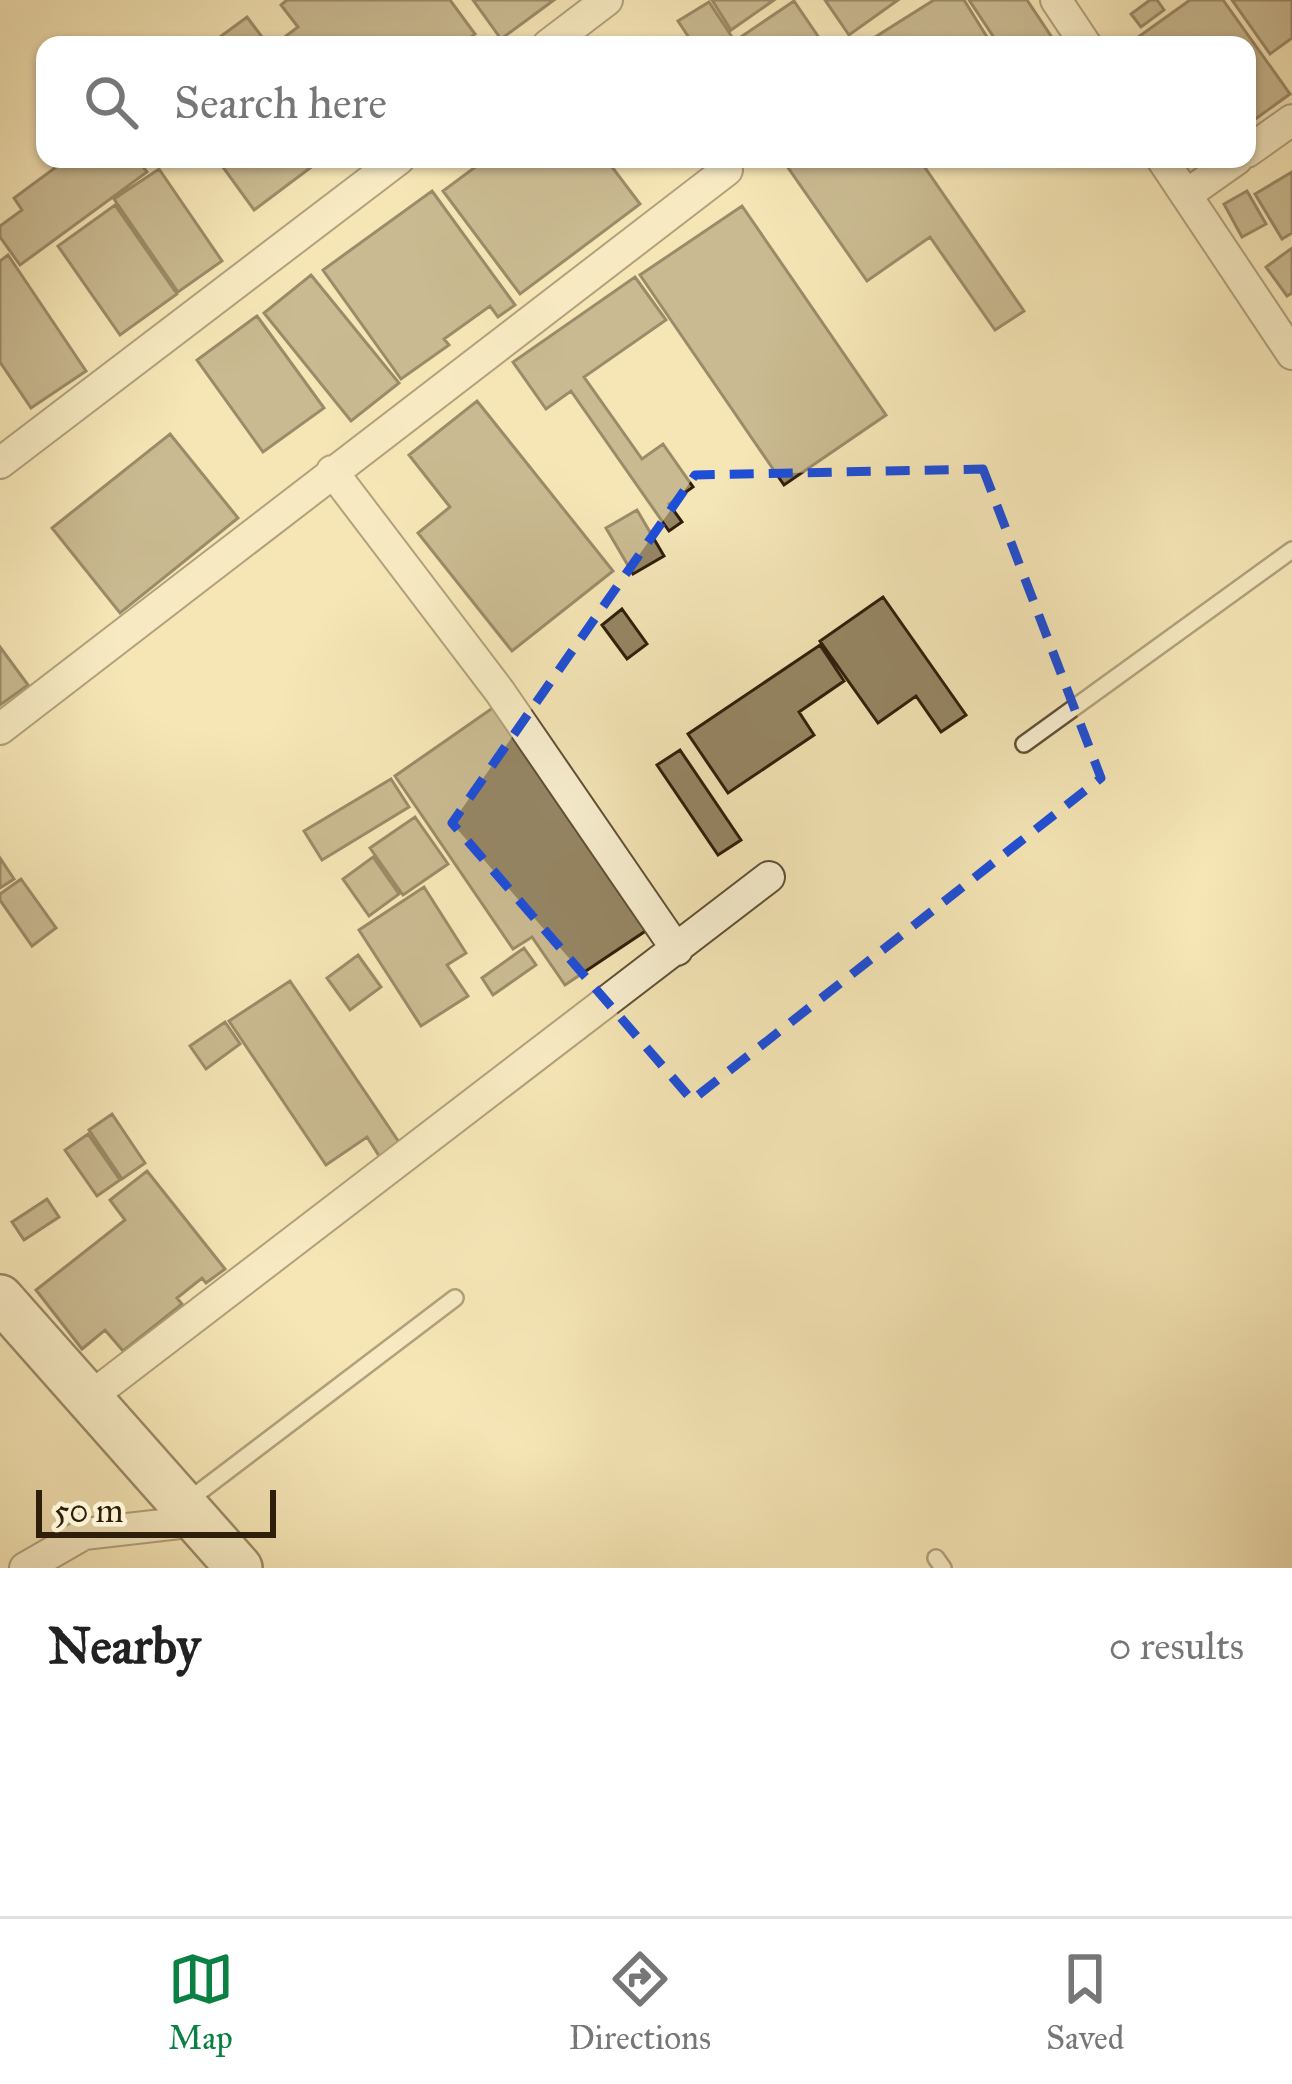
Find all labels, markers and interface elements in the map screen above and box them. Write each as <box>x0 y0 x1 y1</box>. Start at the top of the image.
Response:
search box <box>36 36 1256 168</box>
icon: search <box>78 69 144 135</box>
text: Search here <box>174 75 387 130</box>
scale bar <box>36 1484 276 1537</box>
text: 50 m <box>54 1491 123 1531</box>
text: Nearby <box>48 1615 200 1677</box>
text: 0 results <box>1109 1622 1244 1670</box>
tab: Map <box>168 1946 234 2058</box>
tab: Directions <box>569 1946 711 2058</box>
tab: Saved <box>1046 1946 1124 2058</box>

